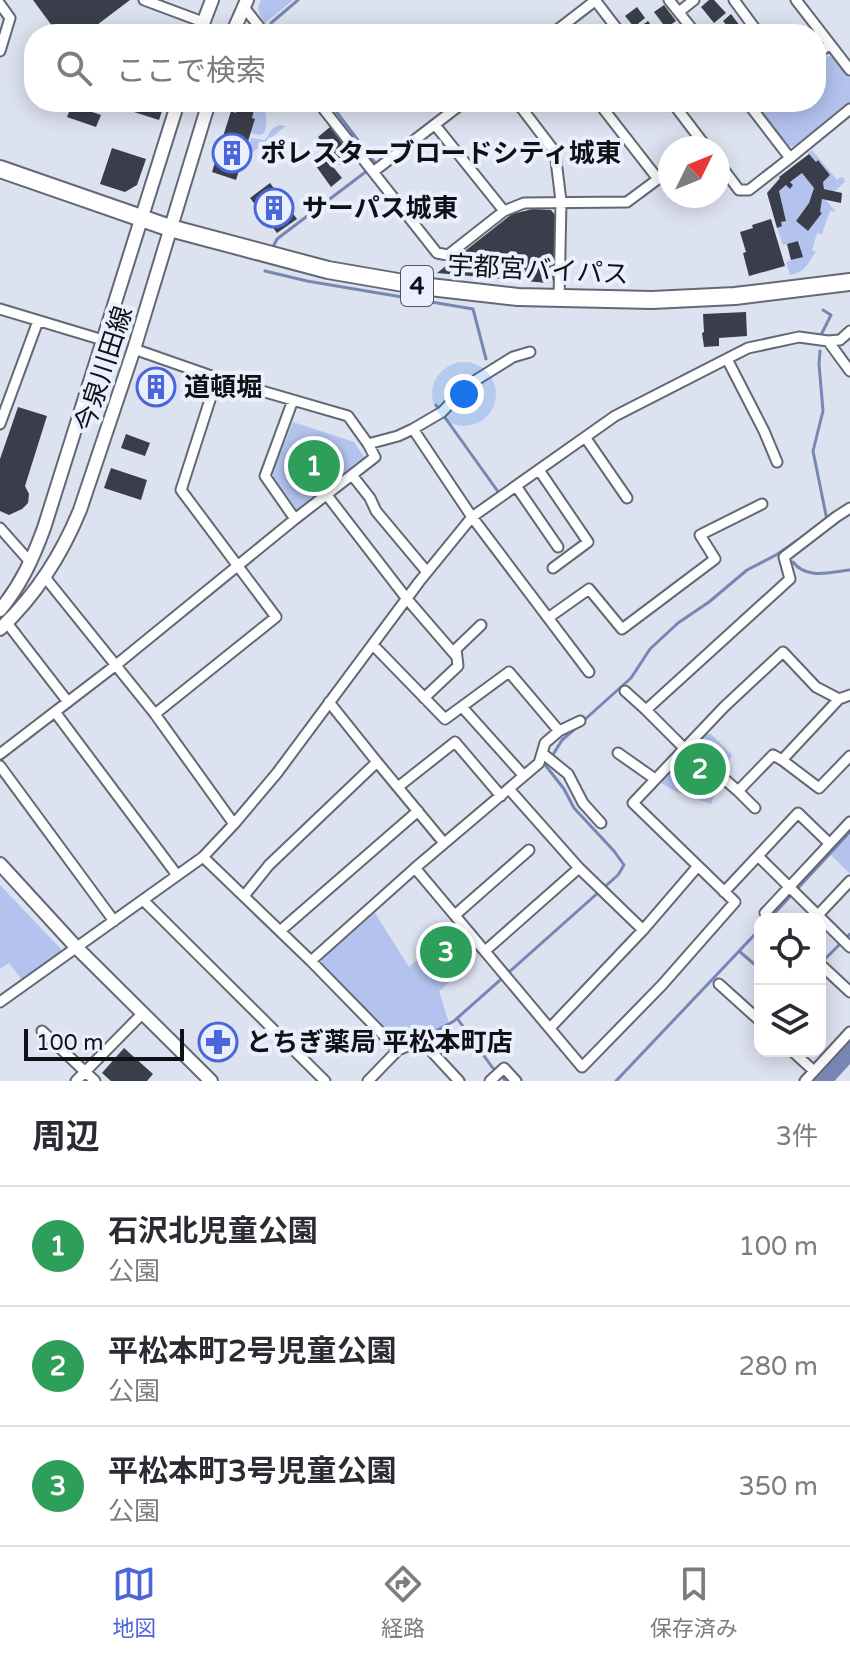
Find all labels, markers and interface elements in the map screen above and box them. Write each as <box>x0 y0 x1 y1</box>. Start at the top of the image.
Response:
search box <box>24 24 826 112</box>
icon: search <box>52 46 96 90</box>
text: ここで検索 <box>116 53 266 90</box>
building icon: ポレスターブロードシティ城東 <box>211 132 253 174</box>
north arrow <box>658 136 730 208</box>
place label: ポレスターブロードシティ城東 <box>260 138 621 169</box>
building icon: サーパス城東 <box>253 187 295 229</box>
place label: サーパス城東 <box>302 193 458 224</box>
street label: 宇都宮バイパス <box>447 250 629 290</box>
road number: 4 <box>401 266 433 306</box>
street label: 今泉川田線 <box>69 302 139 436</box>
building icon: 道頓堀 <box>135 366 177 408</box>
place label: 道頓堀 <box>184 372 262 403</box>
your location <box>444 374 484 414</box>
pin: 1 <box>288 436 340 496</box>
pin: 2 <box>674 739 726 799</box>
map controls <box>754 913 826 1057</box>
button: locate <box>754 913 826 985</box>
pin: 3 <box>420 922 472 982</box>
button: layers <box>754 985 826 1057</box>
pharmacy icon: とちぎ薬局 平松本町店 <box>197 1021 239 1063</box>
scale bar <box>24 1025 184 1061</box>
place label: とちぎ薬局 平松本町店 <box>246 1027 513 1058</box>
text: 100 m <box>36 1030 103 1056</box>
text: 周辺 <box>32 1117 100 1158</box>
text: 3件 <box>776 1121 818 1152</box>
text: 石沢北児童公園 <box>108 1213 318 1250</box>
text: 1 <box>50 1231 66 1262</box>
text: 100 m <box>738 1231 818 1262</box>
text: 公園 <box>108 1256 160 1287</box>
text: 平松本町2号児童公園 <box>108 1333 397 1370</box>
text: 2 <box>50 1351 66 1382</box>
text: 280 m <box>738 1351 818 1382</box>
text: 公園 <box>108 1376 160 1407</box>
text: 平松本町3号児童公園 <box>108 1453 397 1490</box>
text: 3 <box>50 1471 66 1502</box>
text: 350 m <box>738 1471 818 1502</box>
text: 公園 <box>108 1496 160 1527</box>
tab: 地図 <box>112 1562 156 1642</box>
tab: 経路 <box>381 1562 425 1642</box>
tab: 保存済み <box>650 1562 738 1642</box>

